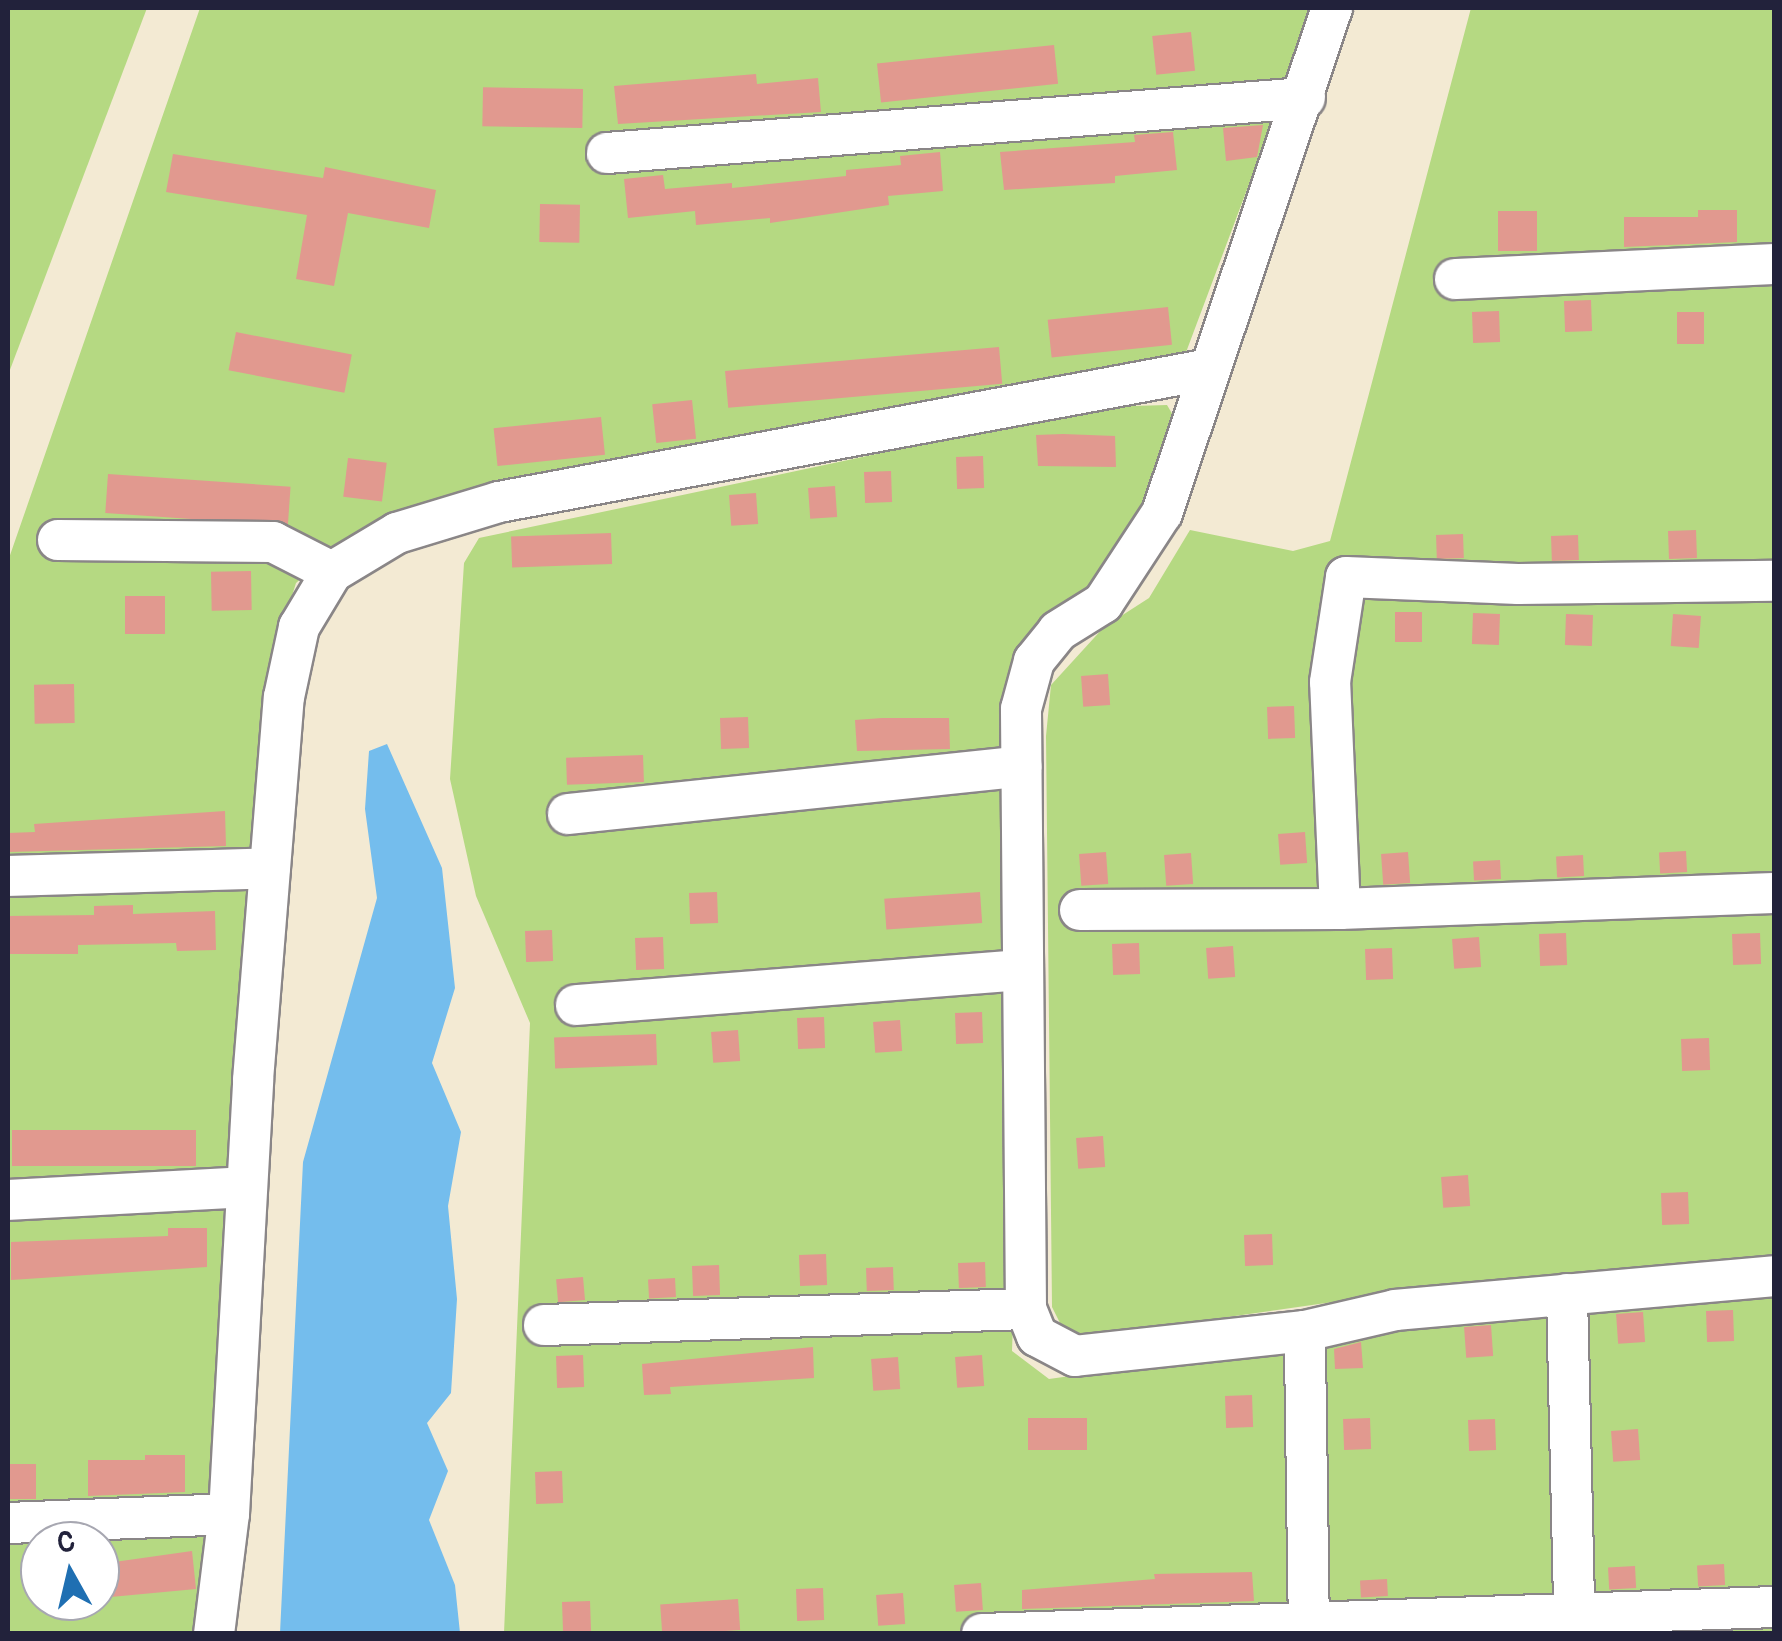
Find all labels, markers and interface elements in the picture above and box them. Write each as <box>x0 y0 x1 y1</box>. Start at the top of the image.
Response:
north arrow <box>20 1521 120 1621</box>
text: С <box>55 1524 77 1561</box>

